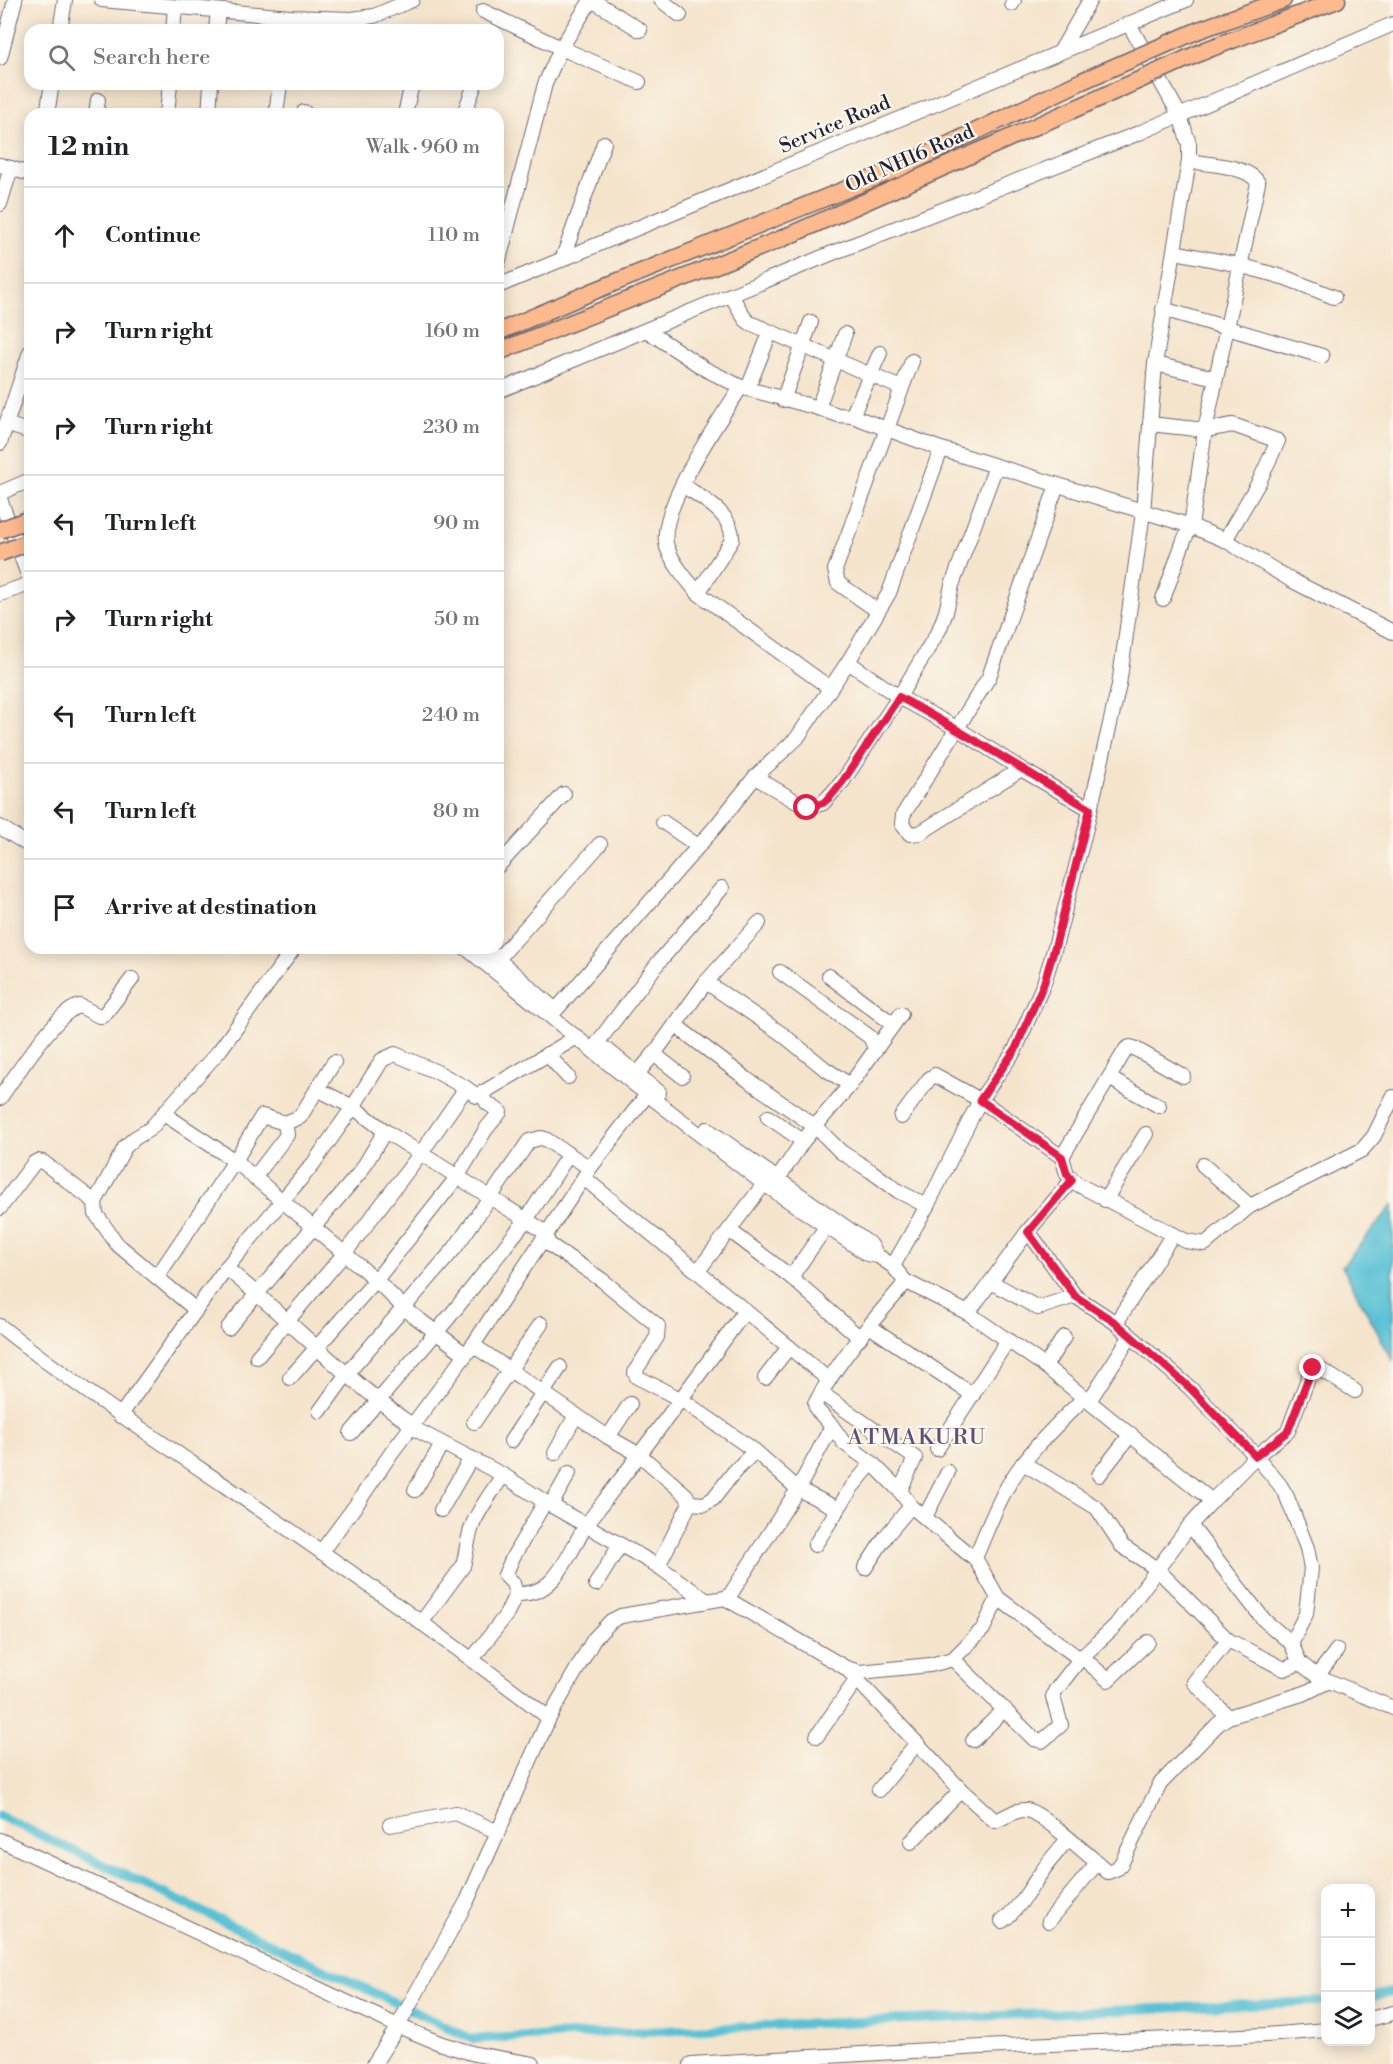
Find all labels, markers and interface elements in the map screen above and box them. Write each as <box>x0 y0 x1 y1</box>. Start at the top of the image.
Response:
search box <box>24 24 504 90</box>
icon: search <box>45 41 78 74</box>
text: Search here <box>93 44 210 71</box>
street label: Service Road <box>776 90 895 160</box>
street label: Old NH16 Road <box>842 119 979 199</box>
text: 12 min <box>48 131 129 163</box>
text: Walk · 960 m <box>366 135 480 160</box>
icon: ahead <box>48 219 81 252</box>
text: Continue <box>105 222 201 249</box>
text: 110 m <box>428 223 480 248</box>
icon: right <box>48 315 81 348</box>
text: Turn right <box>105 318 213 345</box>
text: 160 m <box>425 319 480 344</box>
icon: right <box>48 411 81 444</box>
text: Turn right <box>105 414 213 441</box>
text: 230 m <box>423 415 480 440</box>
icon: left <box>48 507 81 540</box>
text: Turn left <box>105 510 196 537</box>
text: 90 m <box>433 511 480 536</box>
icon: right <box>48 603 81 636</box>
text: Turn right <box>105 606 213 633</box>
text: 50 m <box>434 607 480 632</box>
icon: left <box>48 699 81 732</box>
text: Turn left <box>105 702 196 729</box>
text: 240 m <box>422 703 480 728</box>
route start <box>793 794 819 820</box>
icon: left <box>48 795 81 828</box>
text: Turn left <box>105 798 196 825</box>
text: 80 m <box>433 799 480 824</box>
icon: arrive <box>48 891 81 924</box>
text: Arrive at destination <box>105 894 317 921</box>
route end <box>1299 1354 1325 1380</box>
district label: ATMAKURU <box>846 1424 987 1451</box>
map controls <box>1321 1884 1375 2046</box>
button: + <box>1321 1884 1375 1938</box>
button: − <box>1321 1938 1375 1992</box>
button: layers <box>1321 1992 1375 2046</box>

